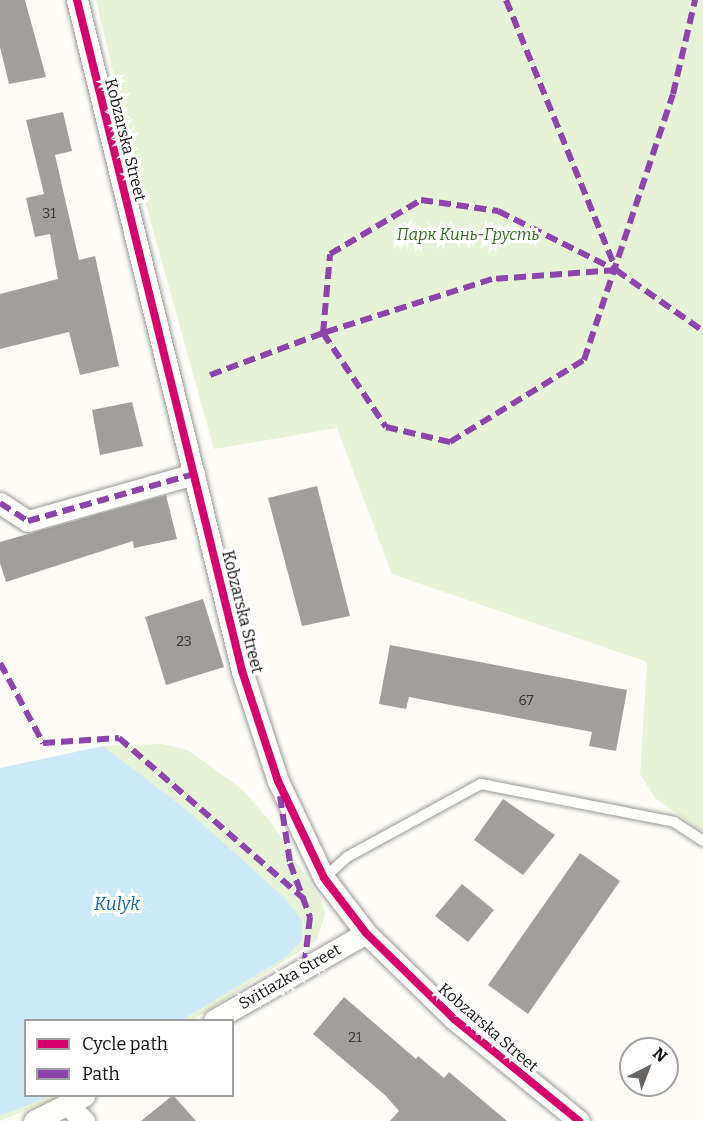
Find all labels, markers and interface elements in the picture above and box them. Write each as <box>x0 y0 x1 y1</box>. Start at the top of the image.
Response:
street label: Kobzarska Street <box>100 77 150 203</box>
house number: 31 <box>42 206 56 222</box>
park label: Парк Кинь-Грусть <box>397 225 539 245</box>
street label: Kobzarska Street <box>217 549 267 675</box>
house number: 23 <box>176 634 192 650</box>
house number: 67 <box>518 693 534 709</box>
water label: Kulyk <box>94 893 140 915</box>
street label: Svitiazka Street <box>236 940 344 1014</box>
street label: Kobzarska Street <box>434 979 542 1077</box>
legend <box>24 1019 234 1097</box>
house number: 21 <box>348 1030 362 1046</box>
text: Cycle path <box>82 1033 168 1055</box>
north arrow <box>619 1037 679 1097</box>
text: N <box>649 1044 671 1066</box>
text: Path <box>82 1063 120 1085</box>

